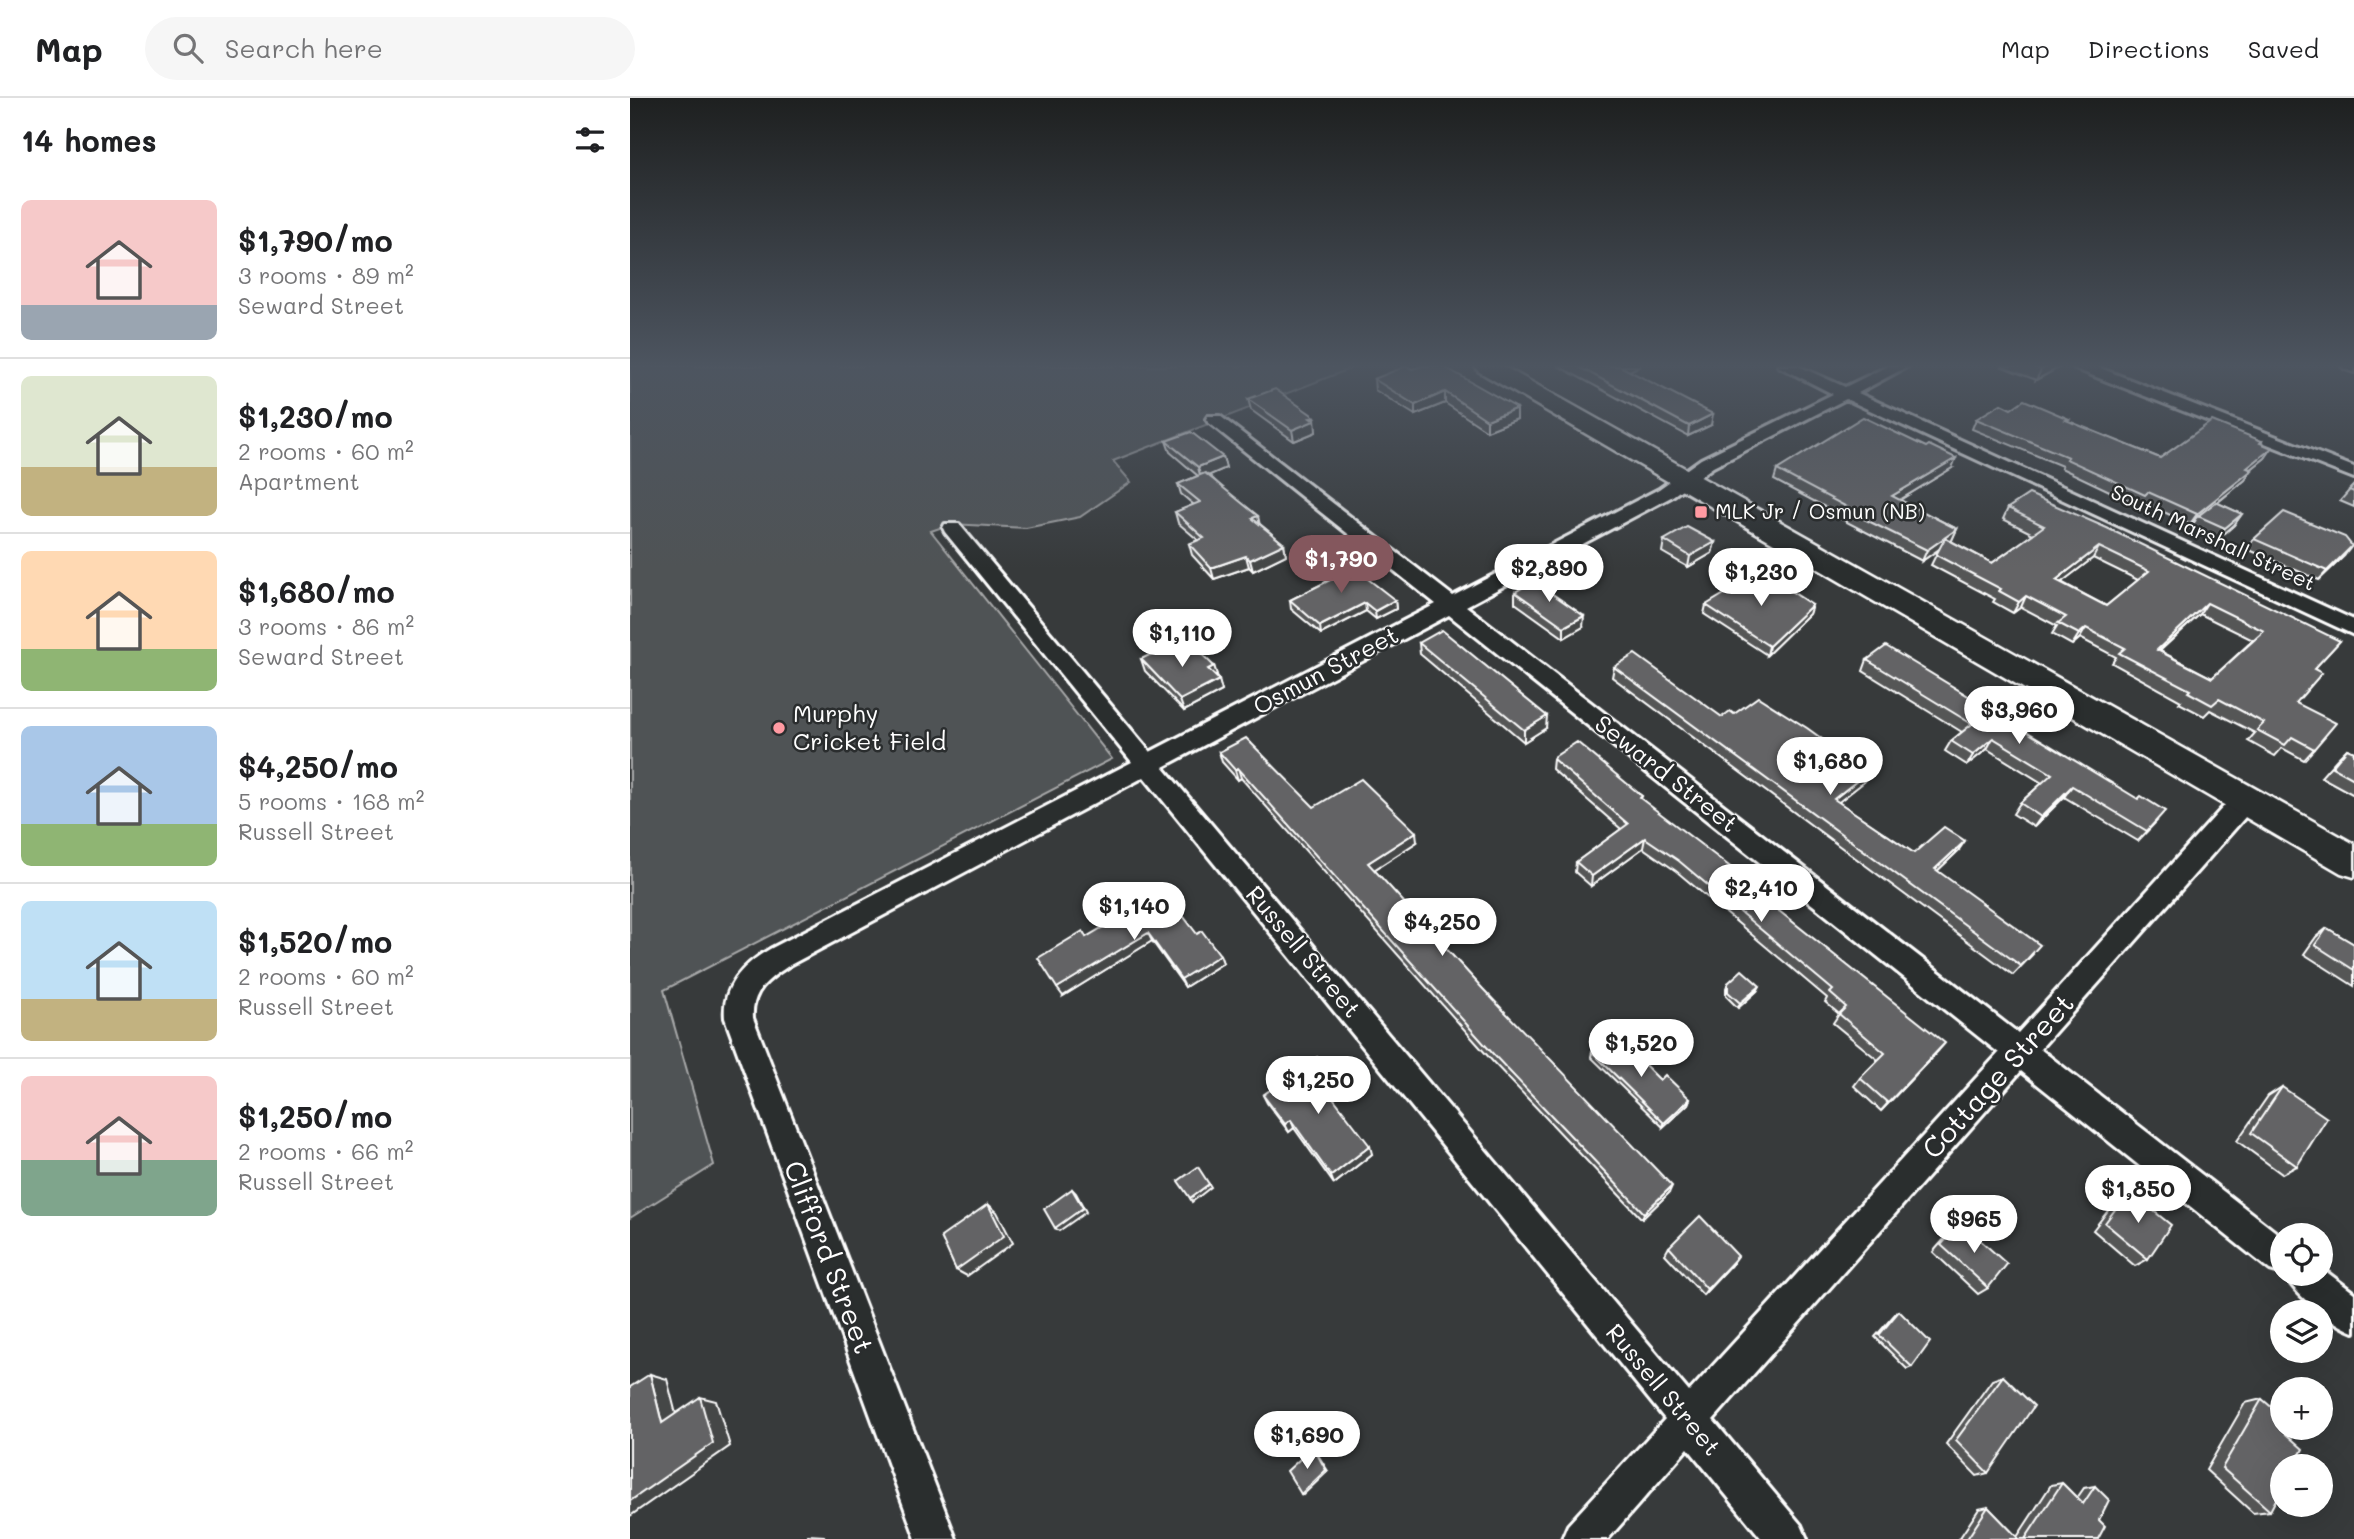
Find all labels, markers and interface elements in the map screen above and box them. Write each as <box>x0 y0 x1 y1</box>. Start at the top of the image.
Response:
search box <box>145 17 635 80</box>
text: Map <box>35 27 103 70</box>
icon: search <box>169 29 207 67</box>
text: Search here <box>225 31 383 65</box>
text: Map <box>2001 33 2050 64</box>
text: Directions <box>2088 33 2210 64</box>
text: Saved <box>2248 33 2319 64</box>
text: 14 homes <box>21 120 157 160</box>
icon: filters <box>571 121 609 159</box>
text: $1,790/mo <box>238 220 393 260</box>
icon: home <box>77 228 161 312</box>
text: 3 rooms · 89 m² <box>238 260 414 290</box>
text: Seward Street <box>238 290 404 320</box>
text: $1,230/mo <box>238 396 393 436</box>
icon: home <box>77 404 161 488</box>
text: 2 rooms · 60 m² <box>238 436 414 466</box>
text: Apartment <box>238 466 360 496</box>
street label: South Marshall Street <box>2107 477 2320 596</box>
place label: MLK Jr / Osmun (NB) <box>1715 497 1925 524</box>
marker: MLK Jr / Osmun (NB) <box>1693 504 1709 520</box>
pin: $1,790 <box>1284 536 1398 595</box>
text: $1,790 <box>1305 543 1377 573</box>
pin: $2,890 <box>1492 545 1606 604</box>
pin: $1,230 <box>1704 548 1818 608</box>
text: $2,890 <box>1510 552 1588 582</box>
text: $1,230 <box>1725 556 1797 586</box>
text: $1,680/mo <box>238 571 395 611</box>
icon: home <box>77 579 161 663</box>
pin: $1,110 <box>1125 610 1239 669</box>
text: 3 rooms · 86 m² <box>238 611 414 641</box>
text: $1,110 <box>1149 617 1215 647</box>
street label: Osmun Street <box>1247 618 1403 721</box>
text: Seward Street <box>238 641 404 671</box>
pin: $3,960 <box>1962 686 2076 746</box>
text: $3,960 <box>1980 694 2058 724</box>
place label: Murphy Cricket Field <box>793 697 946 756</box>
street label: Seward Street <box>1589 707 1745 838</box>
marker: Murphy Cricket Field <box>771 720 787 736</box>
pin: $1,680 <box>1773 738 1887 797</box>
text: $1,680 <box>1793 745 1867 775</box>
text: $4,250/mo <box>238 746 398 786</box>
icon: home <box>77 754 161 838</box>
text: 5 rooms · 168 m² <box>238 786 424 816</box>
text: Russell Street <box>238 816 394 846</box>
pin: $2,410 <box>1704 864 1818 924</box>
text: $2,410 <box>1724 872 1798 902</box>
street label: Russell Street <box>1240 879 1368 1023</box>
pin: $1,140 <box>1077 882 1191 942</box>
text: $1,140 <box>1098 890 1170 920</box>
pin: $4,250 <box>1385 898 1499 958</box>
text: $4,250 <box>1404 906 1480 936</box>
text: $1,520/mo <box>238 921 392 961</box>
icon: home <box>77 929 161 1013</box>
text: 2 rooms · 60 m² <box>238 961 414 991</box>
street label: Cottage Street <box>1914 985 2081 1166</box>
text: Russell Street <box>238 991 394 1021</box>
pin: $1,520 <box>1584 1020 1698 1079</box>
text: $1,520 <box>1605 1027 1677 1057</box>
pin: $1,250 <box>1261 1056 1375 1116</box>
text: $1,250 <box>1282 1064 1354 1094</box>
text: $1,250/mo <box>238 1096 392 1136</box>
icon: home <box>77 1104 161 1188</box>
text: 2 rooms · 66 m² <box>238 1136 413 1166</box>
street label: Clifford Street <box>777 1155 883 1358</box>
text: Russell Street <box>238 1166 394 1196</box>
pin: $1,850 <box>2081 1166 2195 1225</box>
text: $1,850 <box>2101 1173 2175 1203</box>
pin: $965 <box>1933 1196 2015 1255</box>
text: $965 <box>1946 1203 2002 1233</box>
map controls <box>2270 1223 2333 1517</box>
button: locate <box>2270 1223 2333 1286</box>
button: layers <box>2270 1300 2333 1363</box>
street label: Russell Street <box>1600 1317 1728 1461</box>
button: + <box>2270 1377 2333 1440</box>
pin: $1,690 <box>1250 1412 1364 1471</box>
text: $1,690 <box>1270 1419 1344 1449</box>
button: − <box>2270 1454 2333 1517</box>

